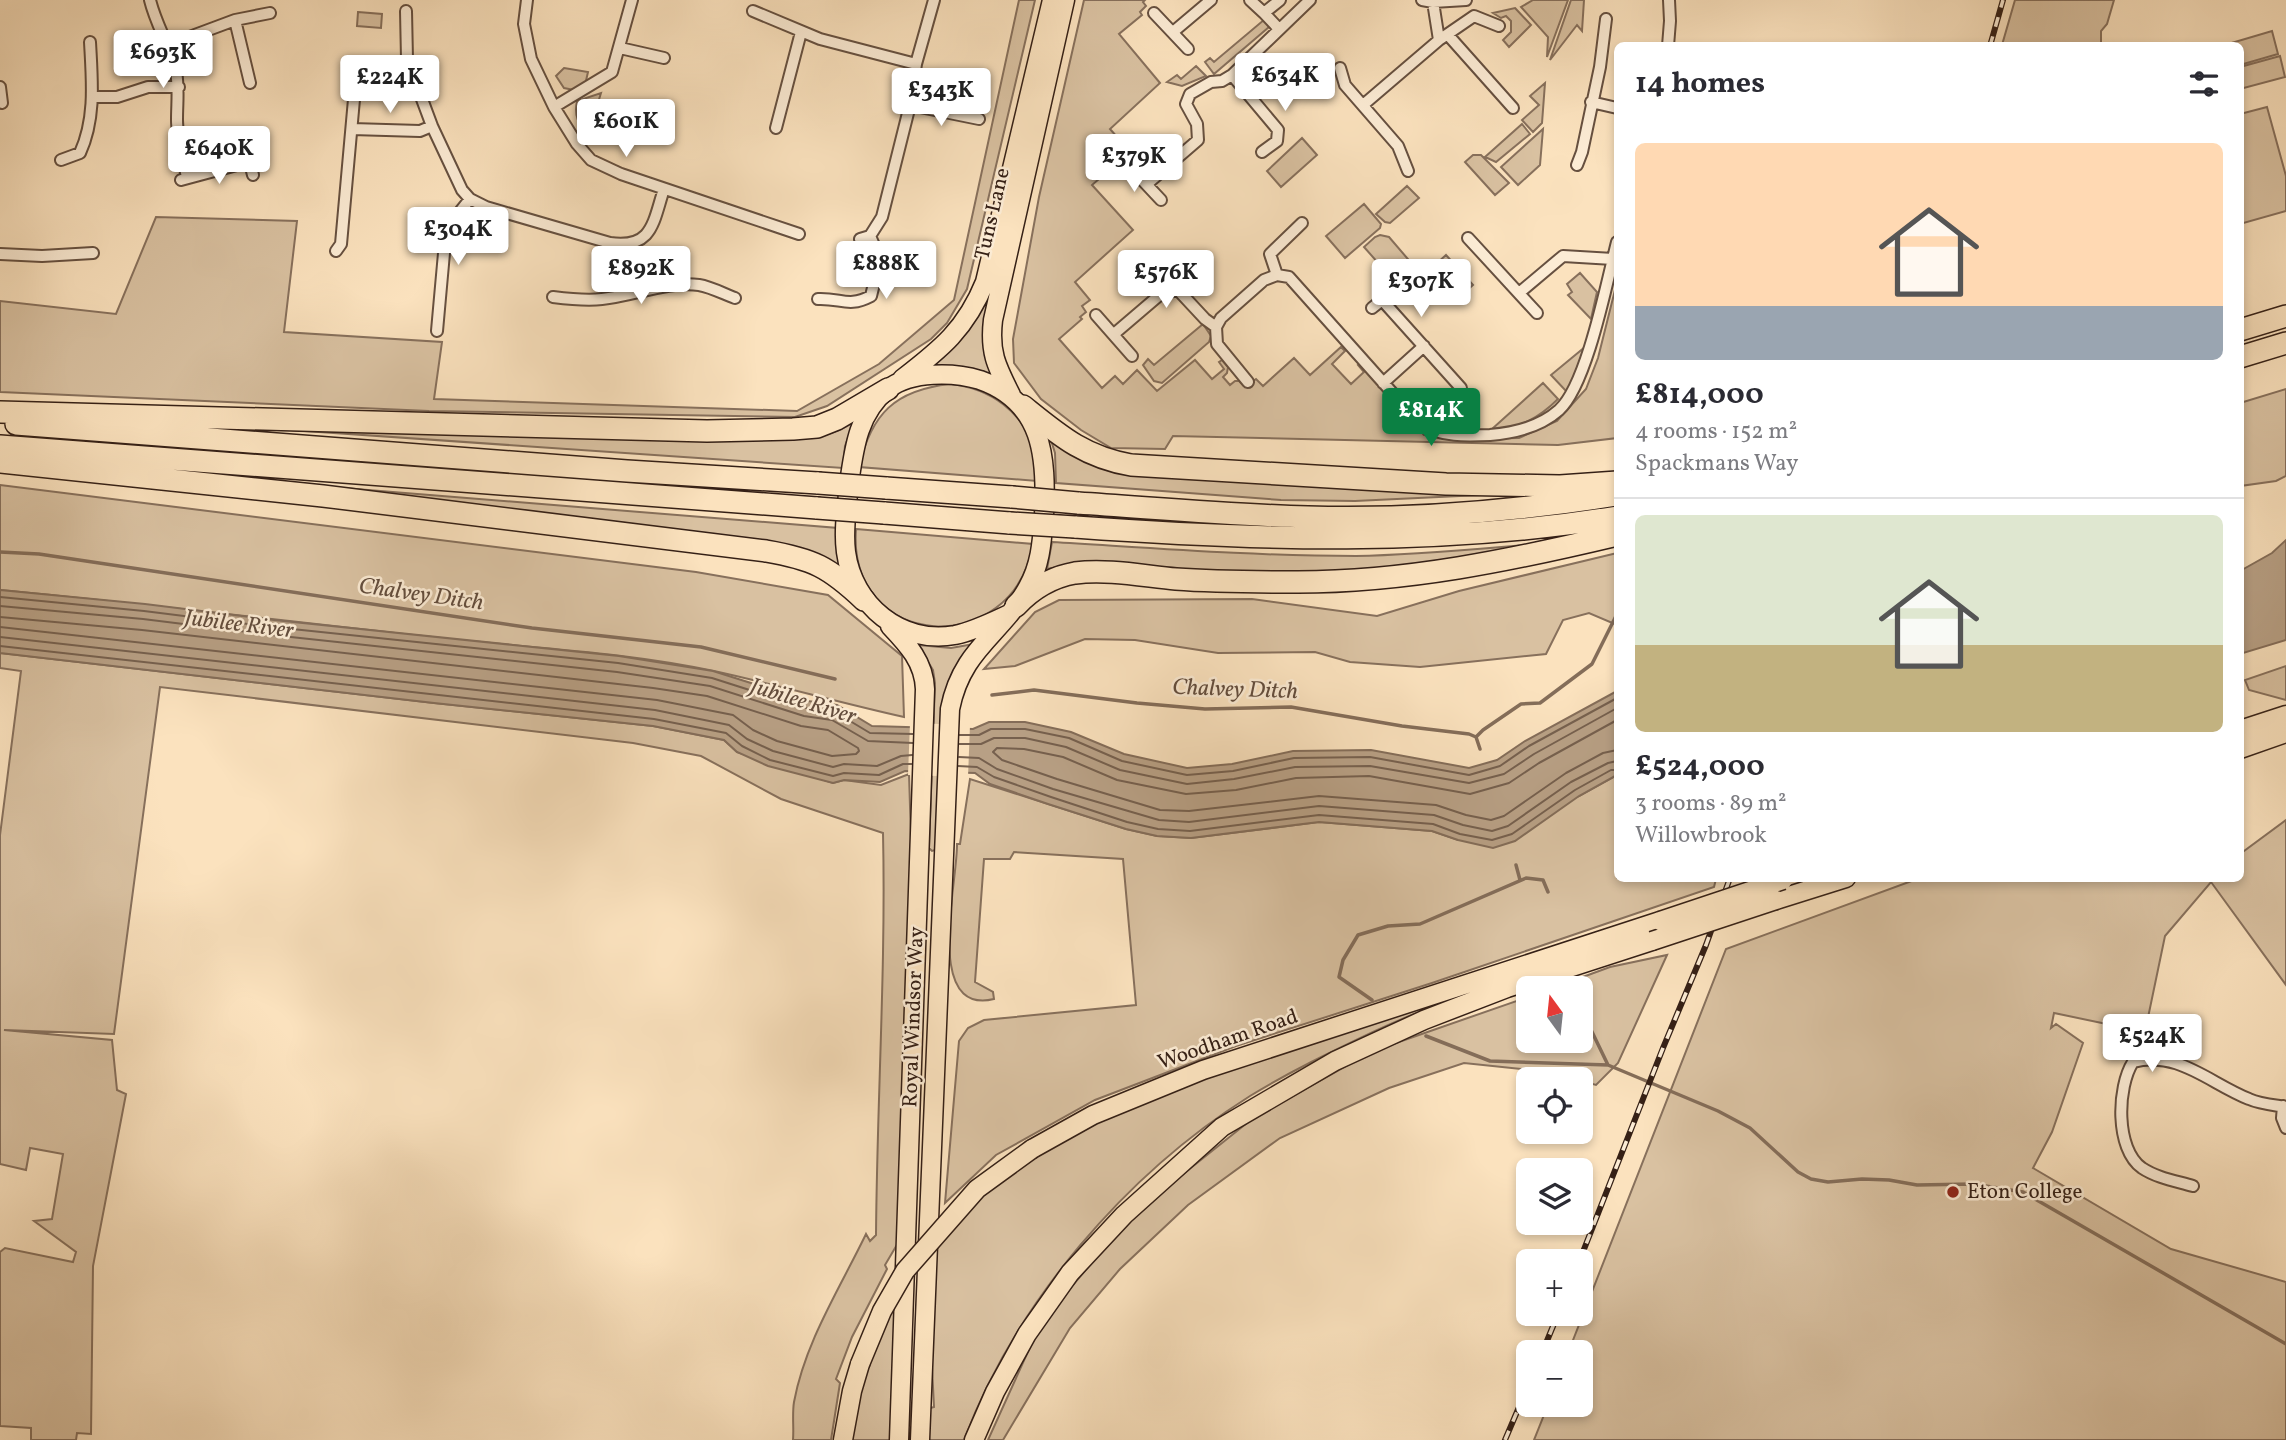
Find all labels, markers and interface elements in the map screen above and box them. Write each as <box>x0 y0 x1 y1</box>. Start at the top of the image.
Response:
pin: £693K <box>114 31 212 90</box>
text: £693K <box>130 37 196 69</box>
pin: £634K <box>1236 54 1334 113</box>
pin: £224K <box>341 55 439 115</box>
text: £634K <box>1251 60 1319 92</box>
text: £224K <box>356 62 424 94</box>
text: 14 homes <box>1635 63 1765 105</box>
icon: filters <box>2185 65 2223 103</box>
pin: £343K <box>892 68 990 128</box>
text: £343K <box>908 75 974 107</box>
pin: £601K <box>577 100 675 159</box>
text: £601K <box>593 106 659 138</box>
pin: £640K <box>170 127 268 186</box>
text: £640K <box>184 133 254 165</box>
pin: £379K <box>1085 134 1183 194</box>
text: £379K <box>1102 141 1166 173</box>
street label: Tuns Lane <box>968 165 1018 263</box>
icon: home <box>1866 189 1992 315</box>
pin: £304K <box>409 208 507 267</box>
text: £304K <box>423 214 493 246</box>
pin: £888K <box>837 242 935 301</box>
pin: £892K <box>592 246 690 306</box>
text: £888K <box>852 248 920 280</box>
pin: £576K <box>1117 250 1215 310</box>
text: £892K <box>607 253 675 285</box>
text: £576K <box>1134 257 1198 289</box>
pin: £307K <box>1372 260 1470 319</box>
text: £307K <box>1388 266 1454 298</box>
text: £814,000 <box>1635 374 1764 416</box>
pin: £814K <box>1382 388 1480 448</box>
text: £814K <box>1398 395 1464 427</box>
text: 4 rooms · 152 m² <box>1635 416 1797 448</box>
text: Spackmans Way <box>1635 448 1799 480</box>
icon: home <box>1866 561 1992 687</box>
water label: Chalvey Ditch <box>357 570 485 620</box>
water label: Jubilee River <box>181 602 296 648</box>
water label: Jubilee River <box>744 670 861 733</box>
water label: Chalvey Ditch <box>1172 672 1298 708</box>
text: £524,000 <box>1635 746 1765 788</box>
text: 3 rooms · 89 m² <box>1635 788 1787 820</box>
text: Willowbrook <box>1635 820 1767 852</box>
street label: Royal Windsor Way <box>896 925 932 1108</box>
north arrow <box>1516 976 1592 1054</box>
map controls <box>1516 976 1593 1417</box>
street label: Woodham Road <box>1154 1002 1302 1078</box>
pin: £524K <box>2103 1014 2201 1074</box>
text: £524K <box>2119 1021 2185 1053</box>
button: locate <box>1516 1067 1593 1144</box>
button: layers <box>1516 1158 1593 1235</box>
place label: Eton College <box>1967 1178 2083 1207</box>
marker: Eton College <box>1945 1184 1961 1200</box>
button: + <box>1516 1249 1593 1326</box>
button: − <box>1516 1340 1593 1417</box>

